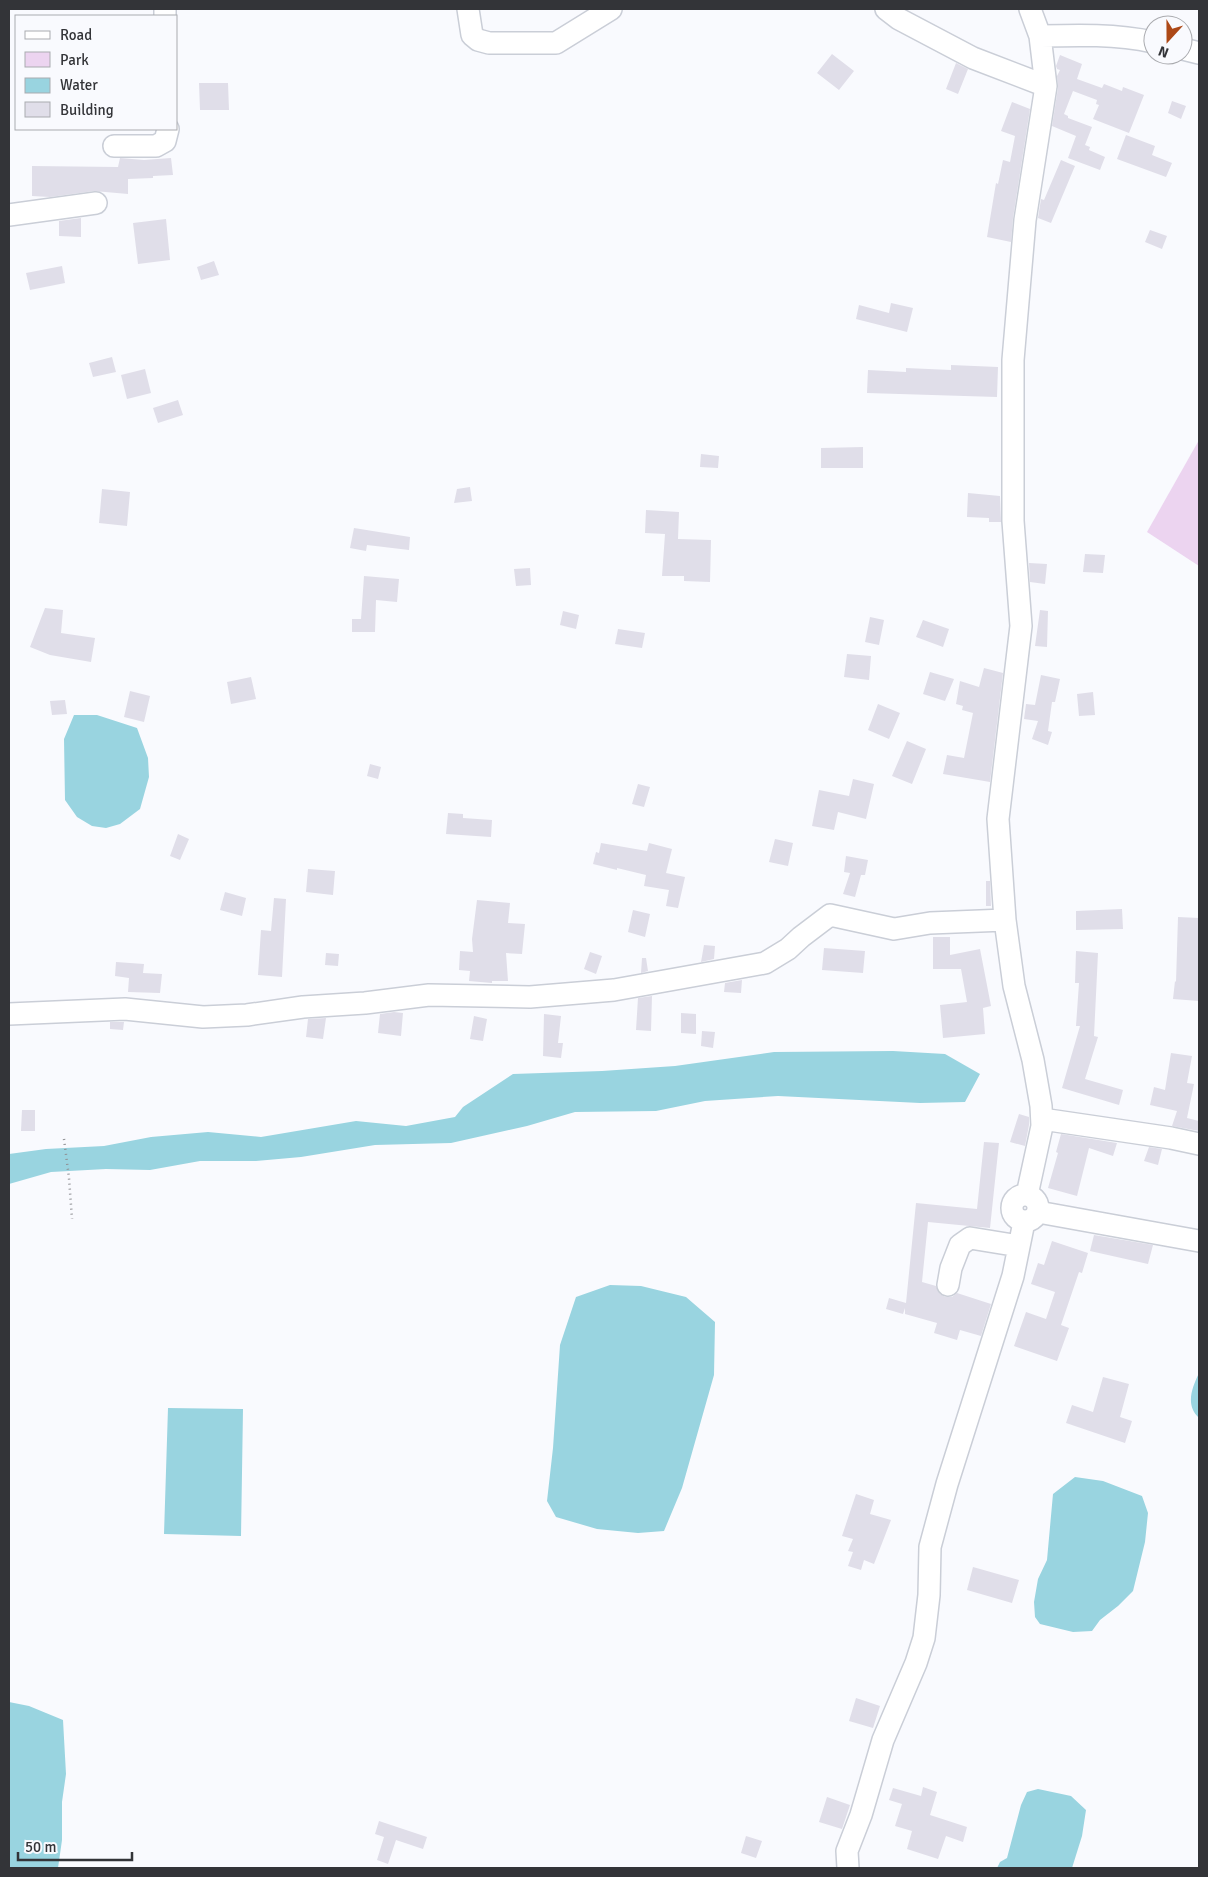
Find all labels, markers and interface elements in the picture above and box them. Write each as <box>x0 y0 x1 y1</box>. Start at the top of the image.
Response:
legend <box>15 15 178 130</box>
north arrow <box>1143 15 1193 65</box>
text: Road <box>60 26 92 44</box>
text: N <box>1156 42 1171 61</box>
text: Park <box>60 51 89 69</box>
text: Water <box>60 76 98 94</box>
text: Building <box>60 101 114 119</box>
scale bar <box>18 1830 131 1862</box>
text: 50 m <box>25 1838 56 1856</box>

